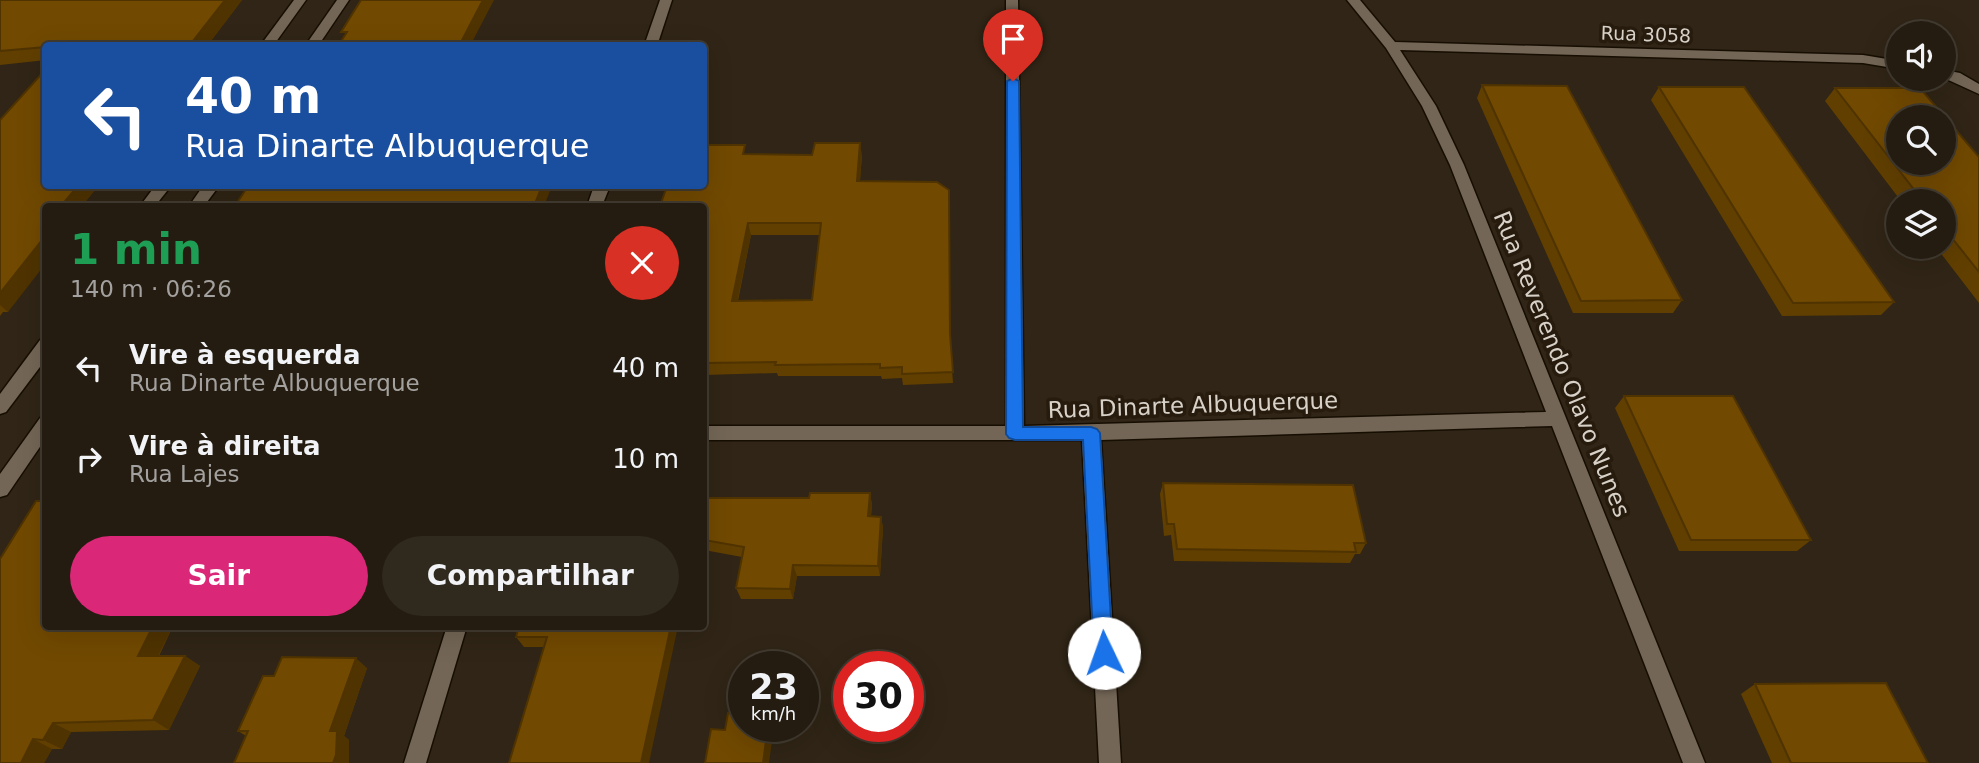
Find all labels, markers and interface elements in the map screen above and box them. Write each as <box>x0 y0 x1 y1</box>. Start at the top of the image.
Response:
pin <box>983 9 1043 81</box>
icon: arrive <box>994 20 1032 58</box>
street label: Rua 3058 <box>1600 21 1692 47</box>
map controls <box>1886 21 1956 259</box>
button: sound <box>1886 21 1956 91</box>
text: 40 m <box>185 68 321 125</box>
icon: left <box>70 70 161 161</box>
button: search <box>1886 105 1956 175</box>
text: Rua Dinarte Albuquerque <box>185 127 589 165</box>
button: layers <box>1886 189 1956 259</box>
street label: Rua Reverendo Olavo Nunes <box>1489 207 1635 521</box>
text: 1 min <box>70 225 202 274</box>
button: close <box>605 226 679 300</box>
text: 140 m · 06:26 <box>70 276 232 302</box>
text: Vire à esquerda <box>129 340 361 370</box>
icon: left <box>70 349 108 387</box>
text: 40 m <box>612 353 679 383</box>
text: Rua Dinarte Albuquerque <box>129 370 420 396</box>
street label: Rua Dinarte Albuquerque <box>1047 387 1339 423</box>
text: Vire à direita <box>129 431 321 461</box>
icon: right <box>70 440 108 478</box>
text: 10 m <box>612 444 679 474</box>
text: Rua Lajes <box>129 461 239 487</box>
button: Sair <box>70 536 368 616</box>
button: Compartilhar <box>382 536 679 616</box>
position arrow <box>1067 616 1141 690</box>
speed limit sign: 30 <box>833 651 924 742</box>
text: 23 <box>749 667 798 707</box>
text: km/h <box>751 703 796 724</box>

